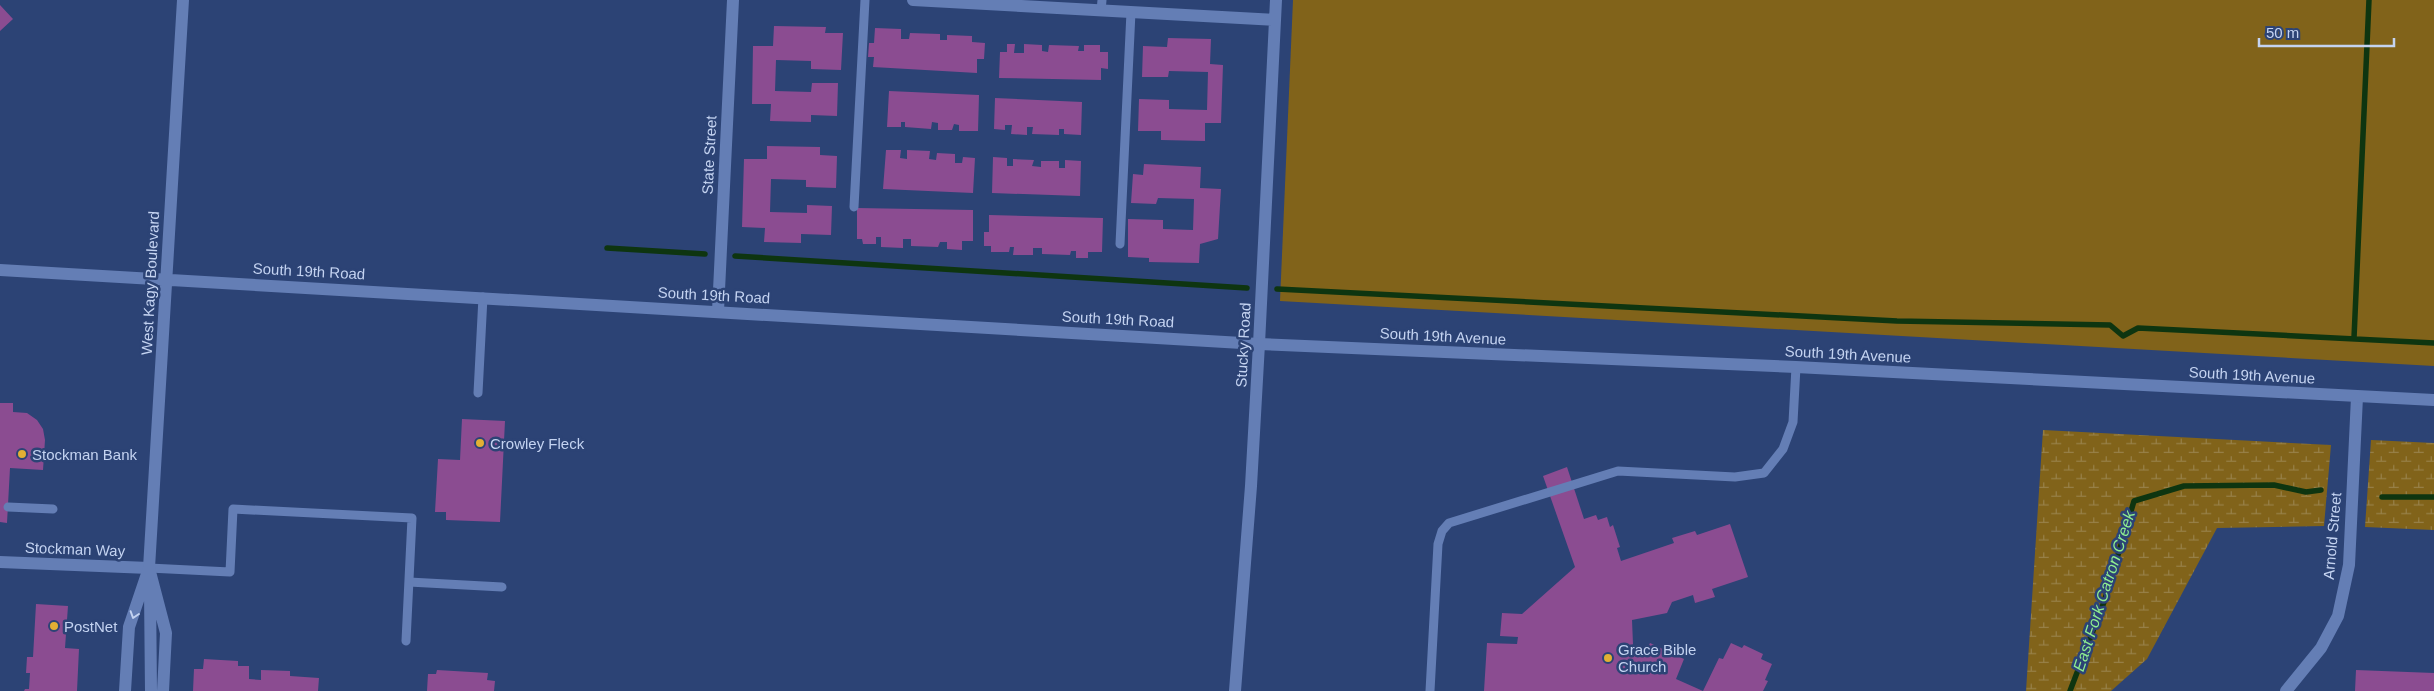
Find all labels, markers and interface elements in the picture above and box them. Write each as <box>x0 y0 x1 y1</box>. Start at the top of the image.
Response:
scale bar <box>2259 15 2394 47</box>
text: 50 m <box>2266 24 2299 41</box>
street label: State Street <box>698 114 720 195</box>
street label: West Kagy Boulevard <box>138 211 162 355</box>
street label: South 19th Road <box>252 260 366 282</box>
street label: South 19th Road <box>657 284 771 306</box>
street label: Stucky Road <box>1232 302 1254 388</box>
street label: South 19th Road <box>1061 308 1175 330</box>
street label: South 19th Avenue <box>1379 324 1507 348</box>
street label: South 19th Avenue <box>1784 342 1912 366</box>
street label: South 19th Avenue <box>2188 363 2316 387</box>
place label: Crowley Fleck <box>490 435 585 452</box>
marker: Crowley Fleck <box>474 437 486 449</box>
place label: Stockman Bank <box>32 446 138 463</box>
marker: Stockman Bank <box>16 448 28 460</box>
street label: Arnold Street <box>2320 491 2344 580</box>
water label: East Fork Catron Creek <box>2070 508 2138 674</box>
street label: Stockman Way <box>25 539 126 559</box>
one-way arrow <box>129 610 139 618</box>
place label: PostNet <box>64 618 118 635</box>
marker: PostNet <box>48 620 60 632</box>
place label: Grace Bible Church <box>1618 641 1696 675</box>
marker: Grace Bible Church <box>1602 652 1614 664</box>

